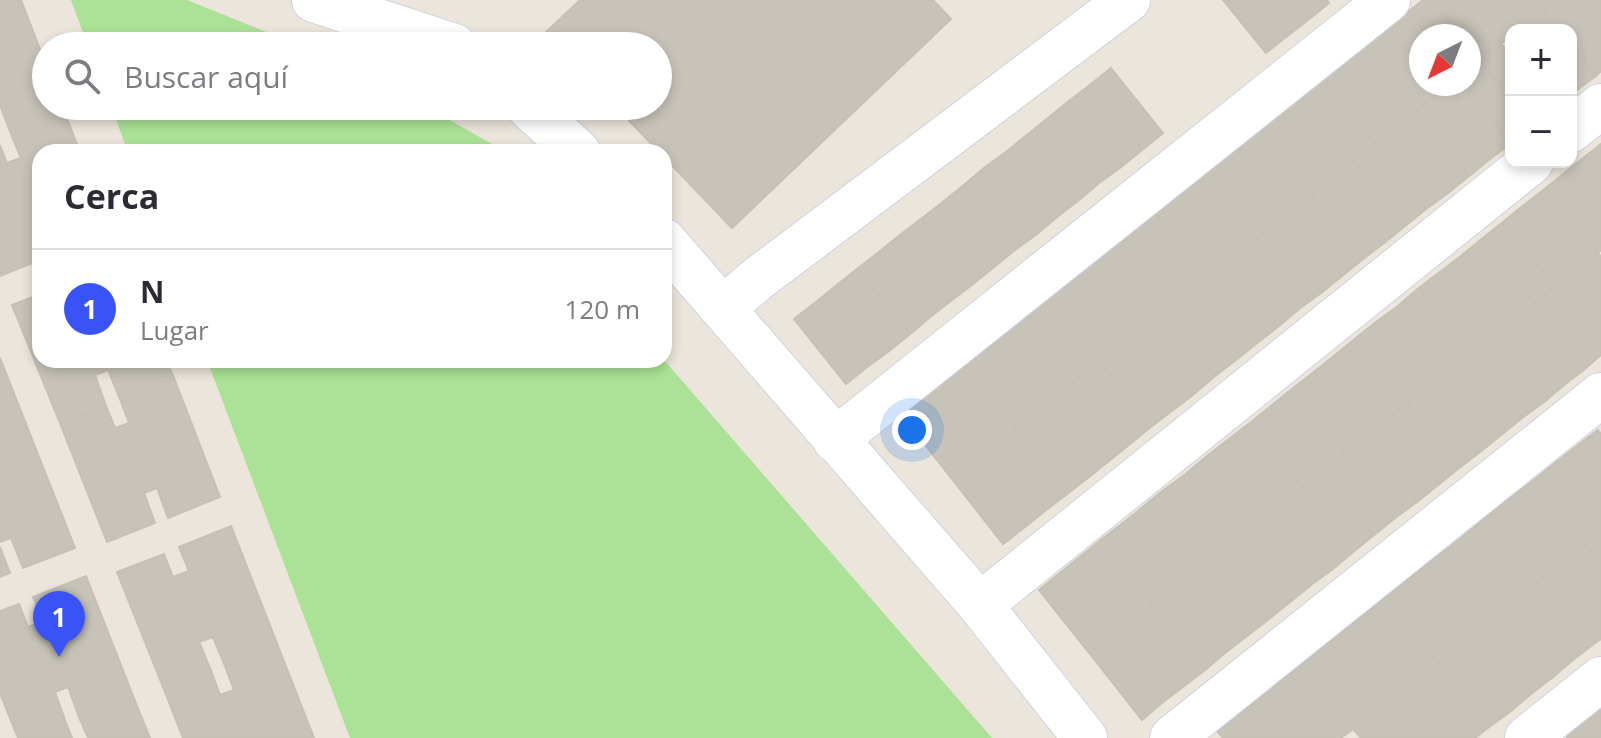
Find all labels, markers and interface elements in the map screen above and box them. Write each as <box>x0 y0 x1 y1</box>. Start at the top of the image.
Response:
north arrow <box>1409 24 1481 96</box>
map controls <box>1505 24 1577 168</box>
button: + <box>1505 24 1577 96</box>
search box <box>32 32 672 120</box>
icon: search <box>60 54 104 98</box>
text: Buscar aquí <box>124 56 288 97</box>
button: − <box>1505 96 1577 168</box>
text: Cerca <box>64 173 159 219</box>
text: N <box>140 271 164 312</box>
text: 1 <box>83 291 97 327</box>
text: 120 m <box>565 291 640 327</box>
text: Lugar <box>140 312 209 348</box>
your location <box>892 410 932 450</box>
pin: 1 <box>33 591 85 657</box>

